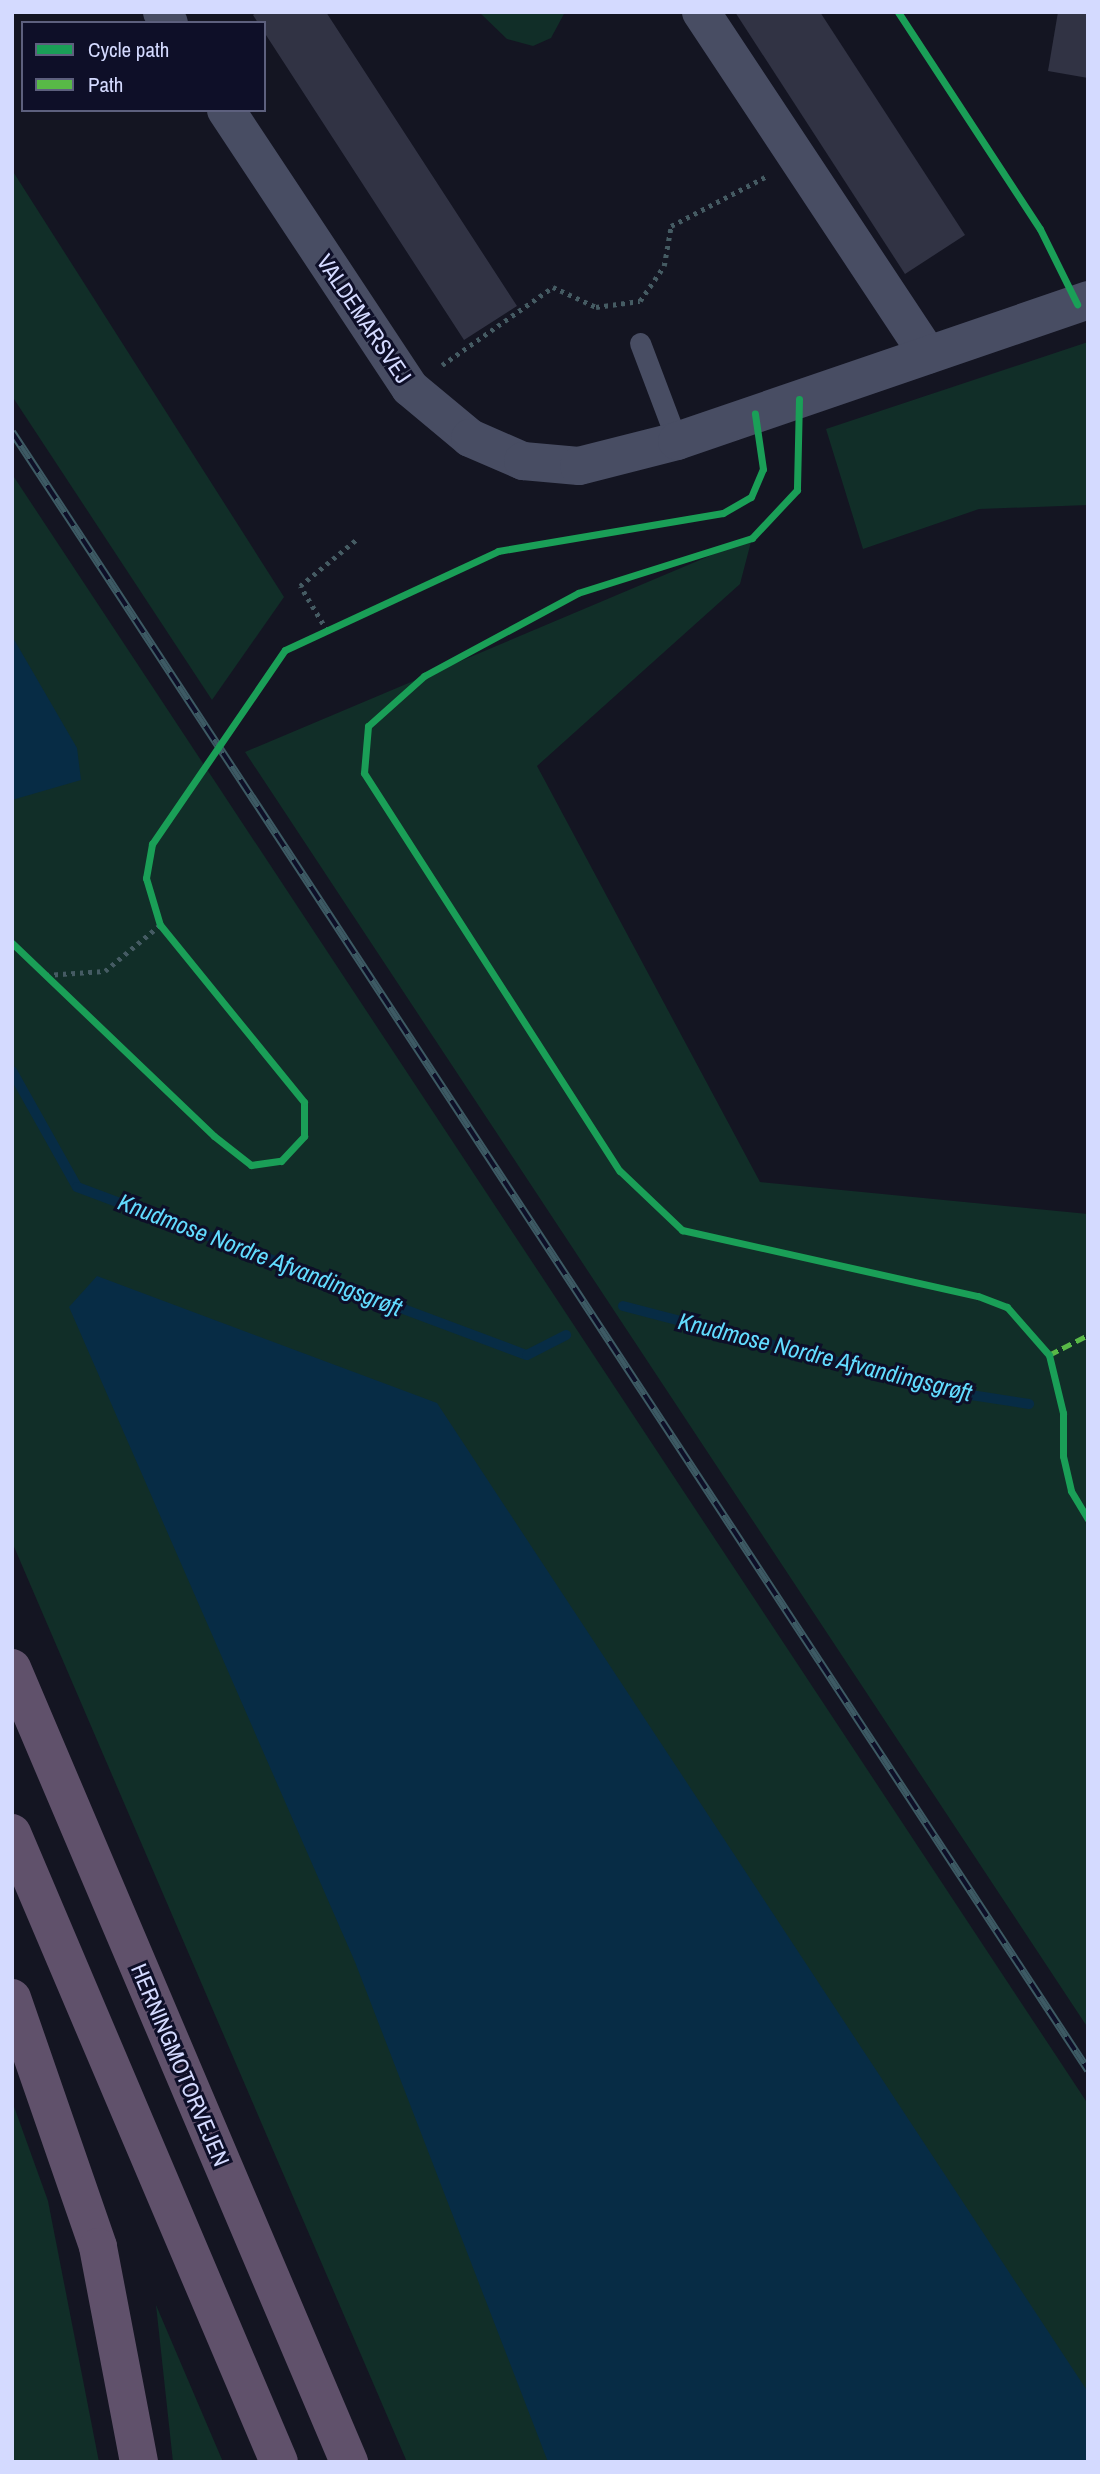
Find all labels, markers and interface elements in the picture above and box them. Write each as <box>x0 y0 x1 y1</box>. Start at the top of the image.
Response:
legend <box>21 21 266 112</box>
text: Cycle path <box>88 35 169 64</box>
text: Path <box>88 70 123 99</box>
street label: VALDEMARSVEJ <box>311 249 417 389</box>
water label: Knudmose Nordre Afvandingsgrøft <box>113 1187 407 1323</box>
water label: Knudmose Nordre Afvandingsgrøft <box>675 1306 975 1408</box>
street label: HERNINGMOTORVEJEN <box>125 1960 235 2170</box>

